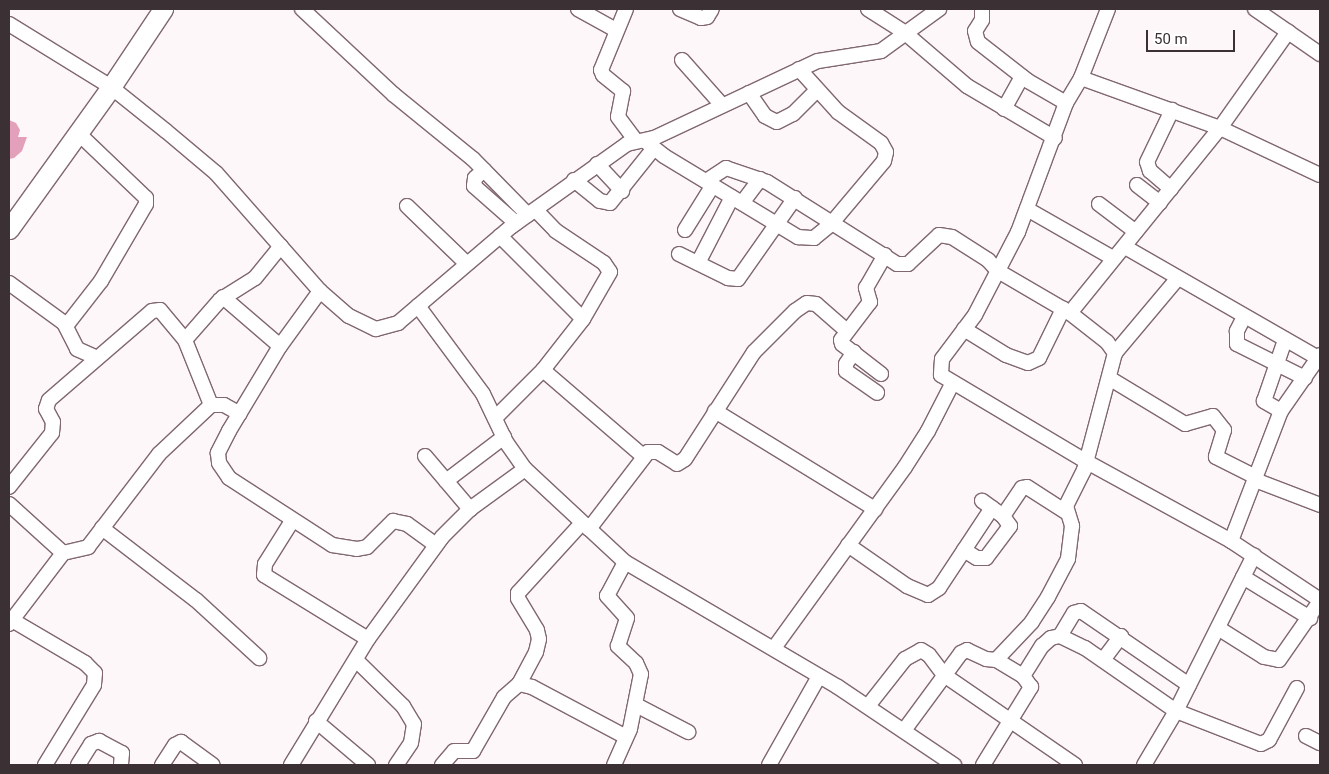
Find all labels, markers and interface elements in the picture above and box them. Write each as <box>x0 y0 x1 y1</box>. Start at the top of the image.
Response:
scale bar <box>1149 20 1238 52</box>
text: 50 m <box>1154 30 1188 48</box>

